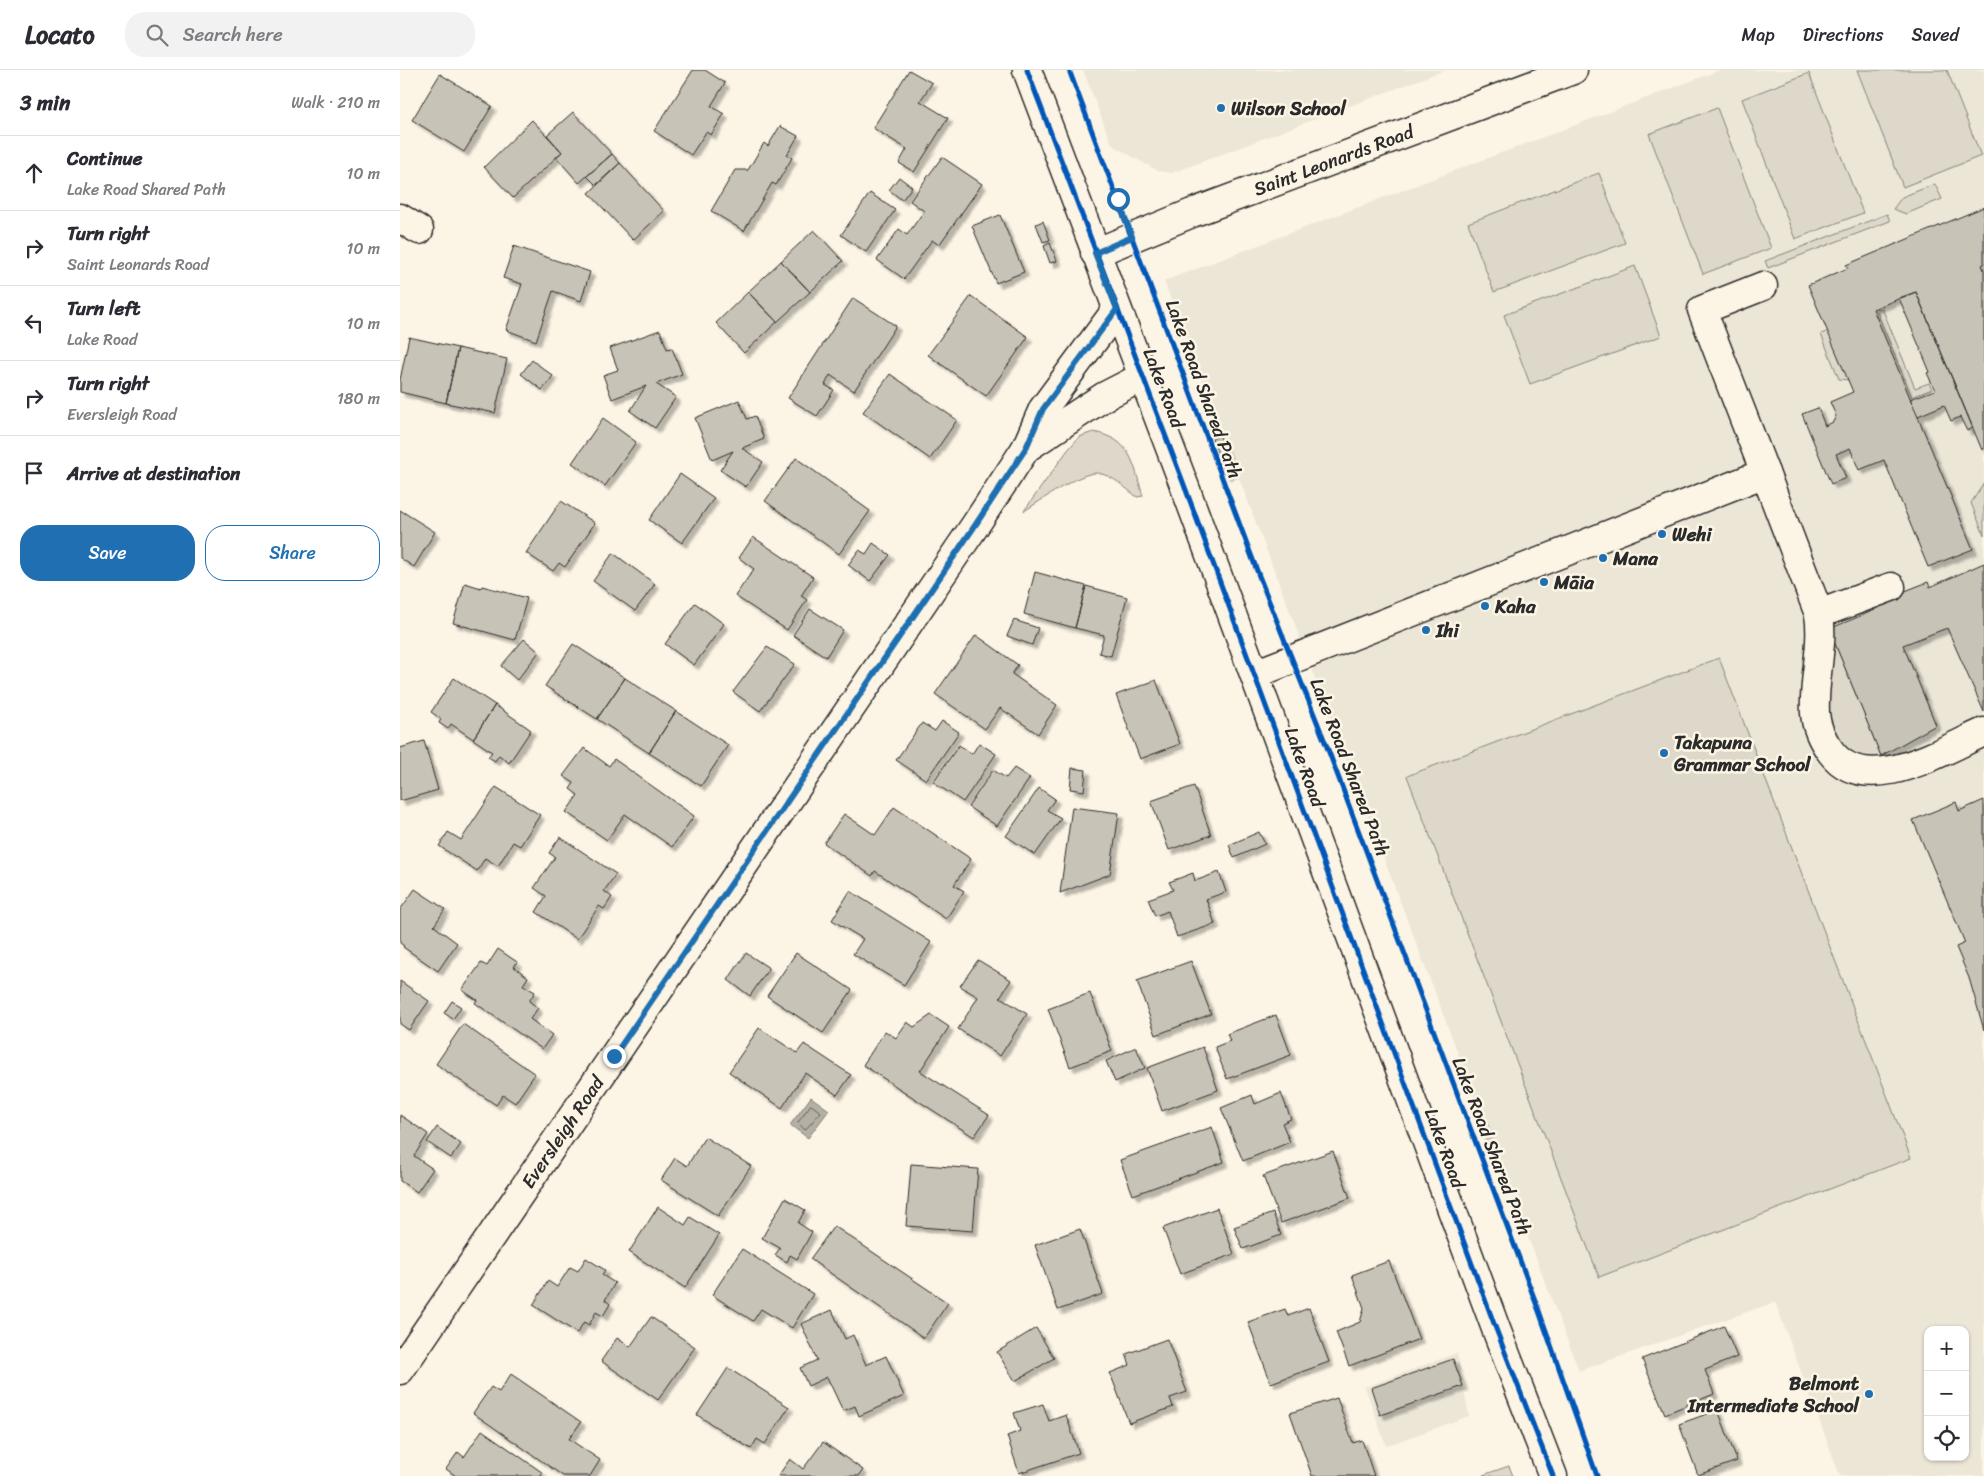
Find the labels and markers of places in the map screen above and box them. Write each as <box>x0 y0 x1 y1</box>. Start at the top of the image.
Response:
place label: Wilson School <box>1231 92 1346 125</box>
marker: Wilson School <box>1215 102 1227 114</box>
place label: Wehi <box>1672 518 1713 551</box>
marker: Wehi <box>1656 528 1668 540</box>
place label: Mana <box>1612 542 1658 575</box>
marker: Mana <box>1597 552 1609 564</box>
place label: Māia <box>1553 566 1594 599</box>
marker: Māia <box>1538 576 1550 588</box>
place label: Kaha <box>1494 590 1536 623</box>
marker: Kaha <box>1479 600 1491 612</box>
place label: Ihi <box>1435 614 1460 647</box>
marker: Ihi <box>1420 624 1432 636</box>
place label: Takapuna Grammar School <box>1673 726 1812 781</box>
marker: Takapuna Grammar School <box>1658 747 1670 759</box>
place label: Belmont Intermediate School <box>1687 1367 1860 1422</box>
marker: Belmont Intermediate School <box>1863 1388 1875 1400</box>

